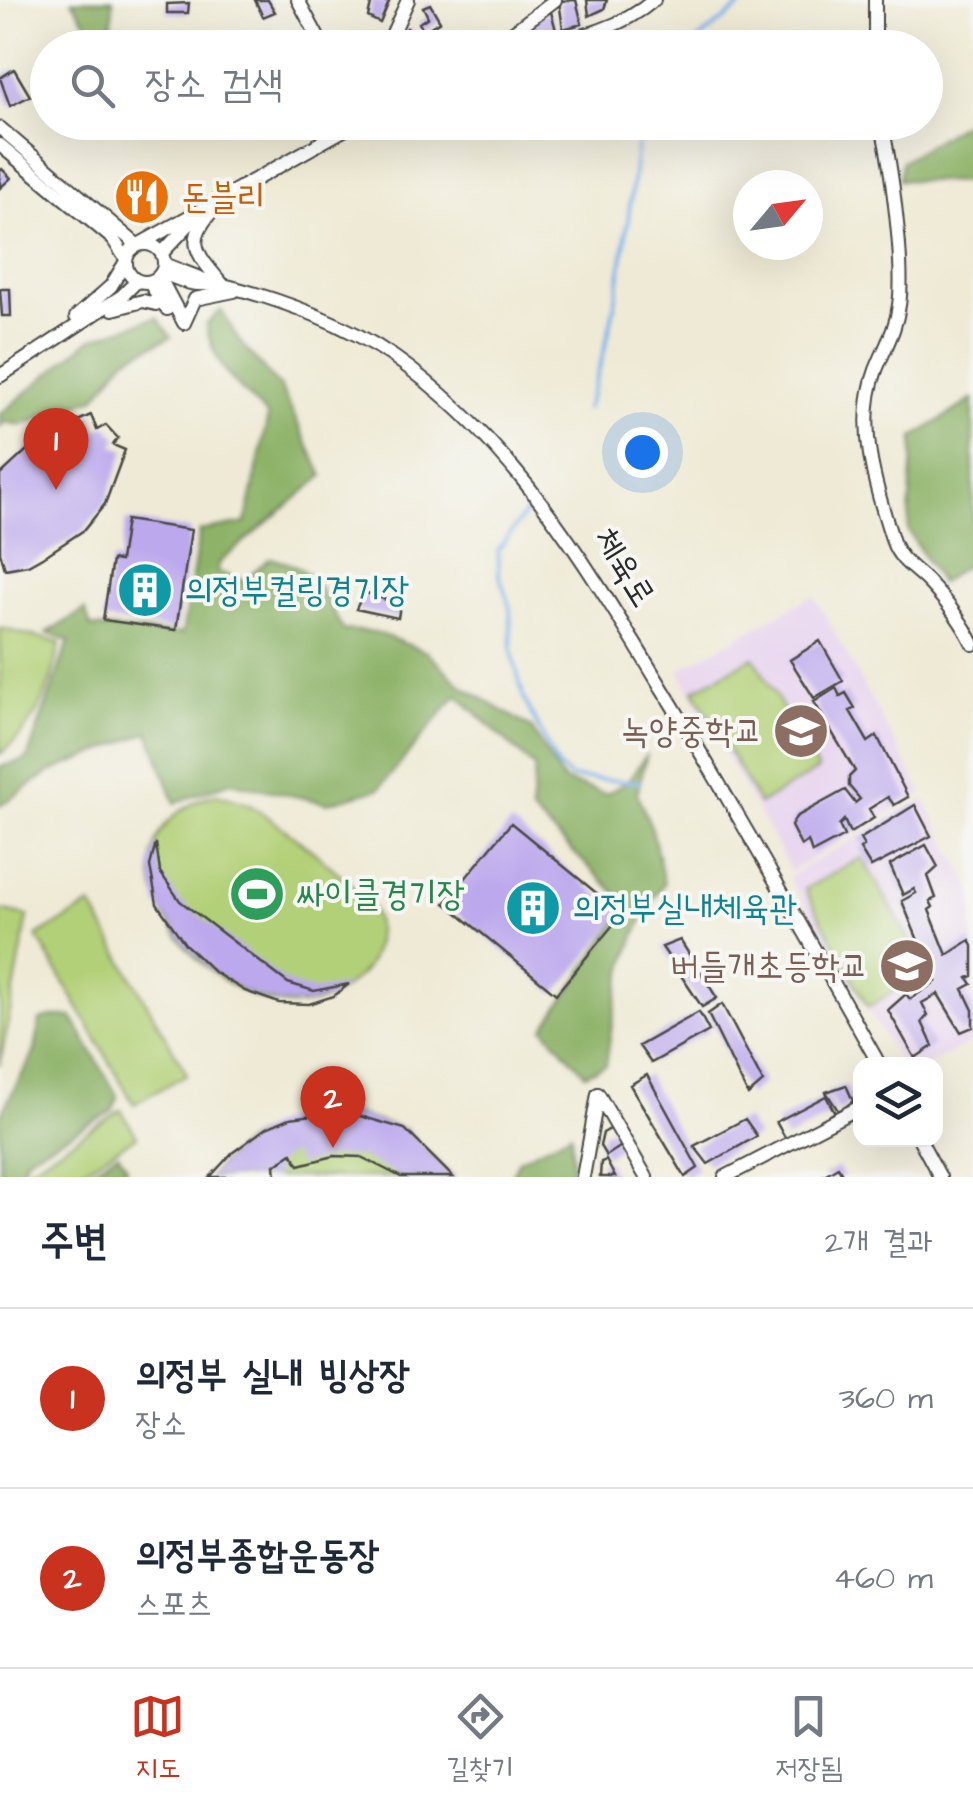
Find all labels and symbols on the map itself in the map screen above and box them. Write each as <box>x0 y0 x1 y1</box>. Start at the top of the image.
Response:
restaurant icon: 돈블리 <box>112 167 172 227</box>
north arrow <box>733 170 823 260</box>
place label: 돈블리 <box>181 173 266 222</box>
pin: 1 <box>23 408 88 490</box>
your location <box>617 427 668 478</box>
street label: 체육로 <box>581 519 667 617</box>
building icon: 의정부컬링경기장 <box>115 560 175 620</box>
place label: 의정부컬링경기장 <box>184 566 409 615</box>
school or university icon: 녹양중학교 <box>771 701 831 761</box>
place label: 녹양중학교 <box>621 707 762 756</box>
sports icon: 싸이클경기장 <box>227 864 287 924</box>
place label: 싸이클경기장 <box>296 870 465 919</box>
building icon: 의정부실내체육관 <box>503 878 563 938</box>
place label: 의정부실내체육관 <box>572 884 797 933</box>
school or university icon: 버들개초등학교 <box>877 936 937 996</box>
place label: 버들개초등학교 <box>671 942 868 991</box>
pin: 2 <box>300 1066 366 1148</box>

